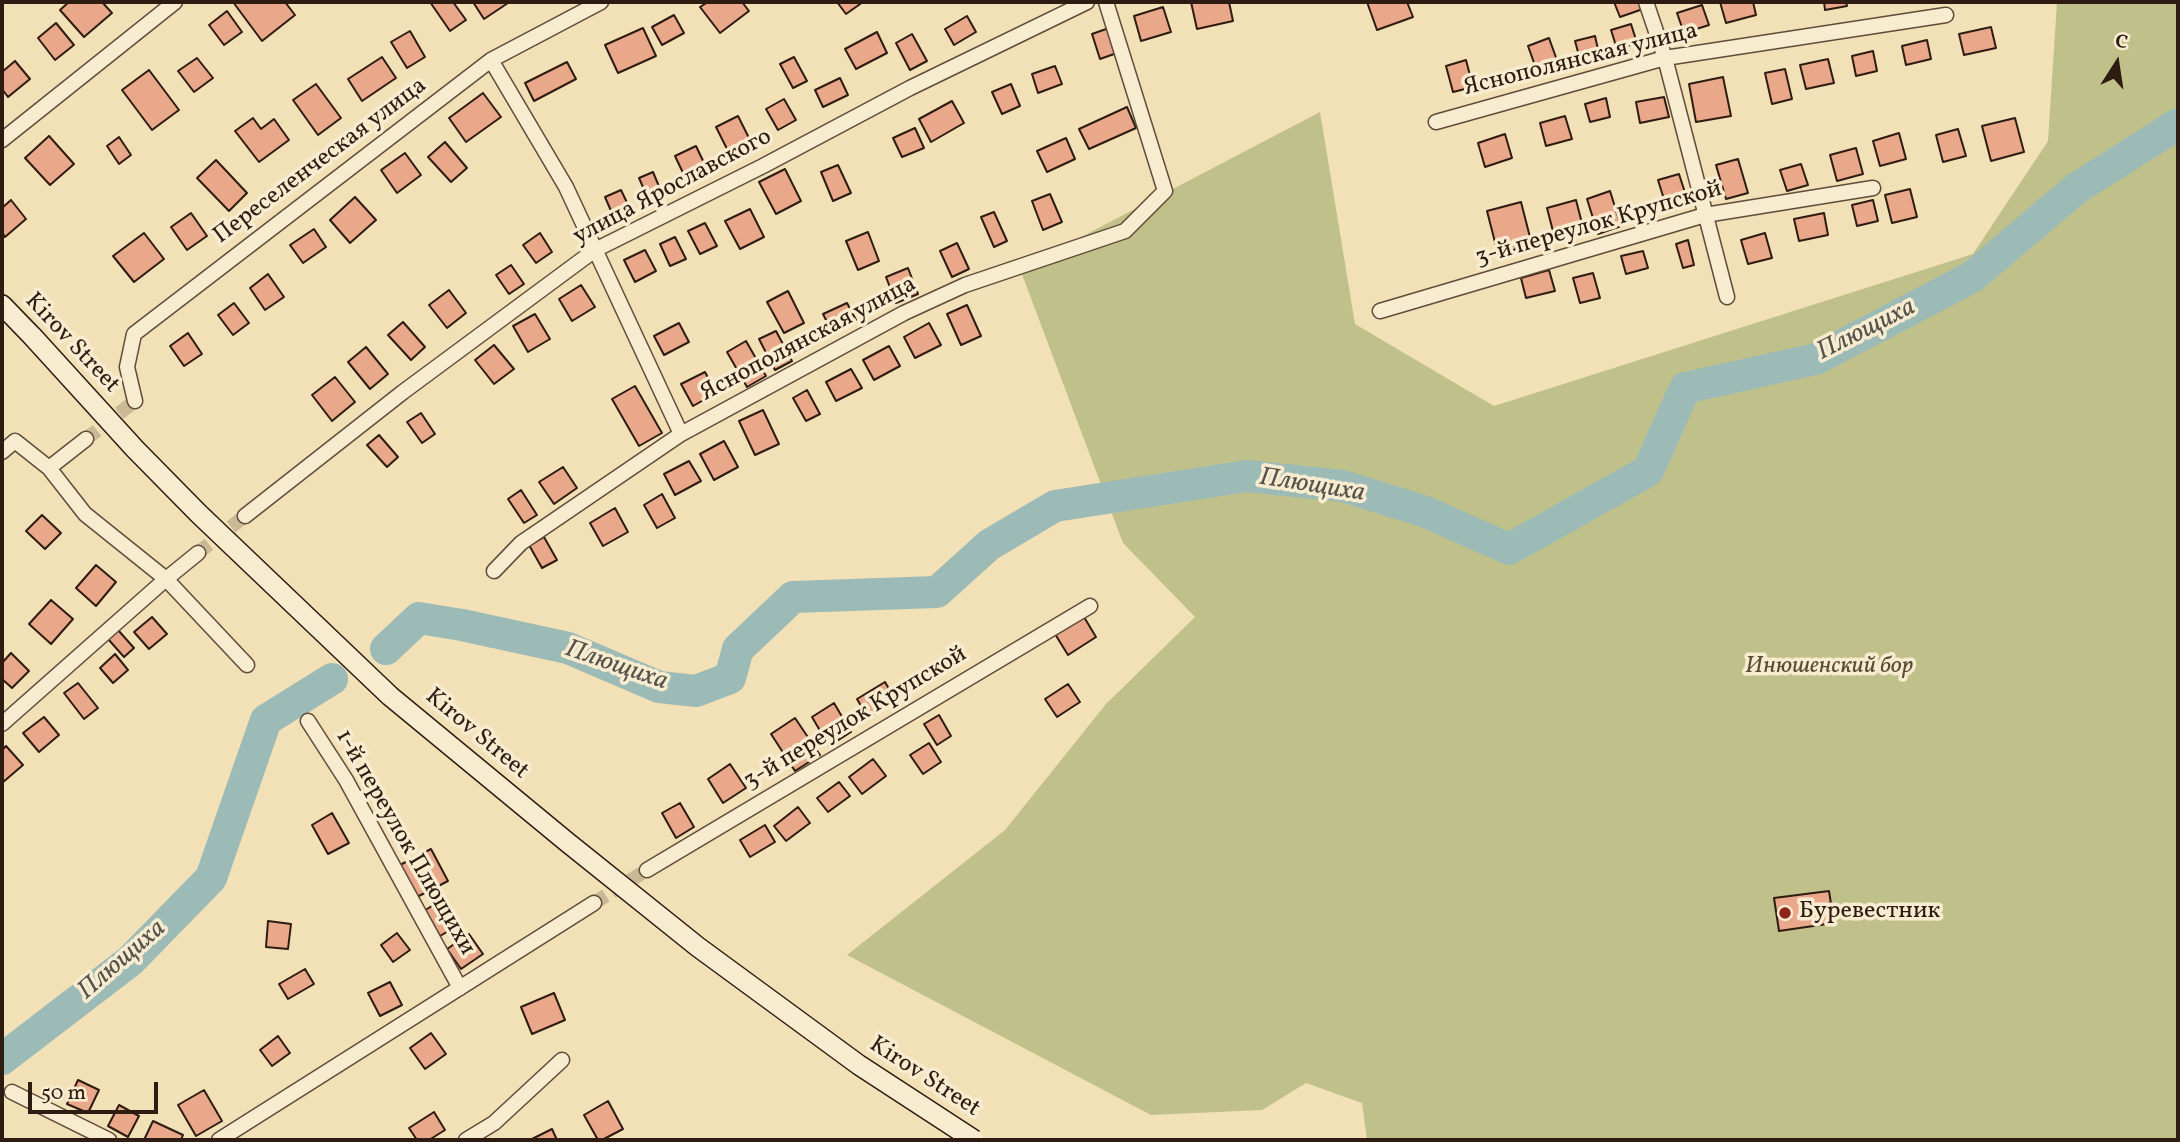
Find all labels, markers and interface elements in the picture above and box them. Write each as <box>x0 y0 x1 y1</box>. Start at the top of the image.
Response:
street label: Яснополянская улица <box>1461 18 1701 104</box>
north arrow <box>2082 28 2152 98</box>
text: С <box>2113 28 2130 56</box>
street label: Переселенческая улица <box>209 72 433 252</box>
street label: улица Ярославского <box>569 124 777 252</box>
street label: 3-й переулок Крупской <box>1472 176 1726 274</box>
street label: Яснополянская улица <box>696 271 922 409</box>
street label: Kirov Street <box>17 288 125 400</box>
water label: Плющиха <box>1813 293 1921 369</box>
water label: Плющиха <box>1257 463 1367 511</box>
water label: Плющиха <box>561 635 671 699</box>
street label: 3-й переулок Крупской <box>739 641 973 797</box>
park label: Инюшенский бор <box>1745 654 1913 682</box>
street label: Kirov Street <box>418 683 534 787</box>
street label: 1-й переулок Плющихи <box>328 725 480 961</box>
place label: Буревестник <box>1799 899 1940 927</box>
marker: Буревестник <box>1777 905 1793 921</box>
water label: Плющиха <box>73 914 173 1008</box>
street label: Kirov Street <box>863 1031 985 1125</box>
scale bar <box>32 1068 161 1112</box>
text: 50 m <box>41 1079 86 1108</box>

